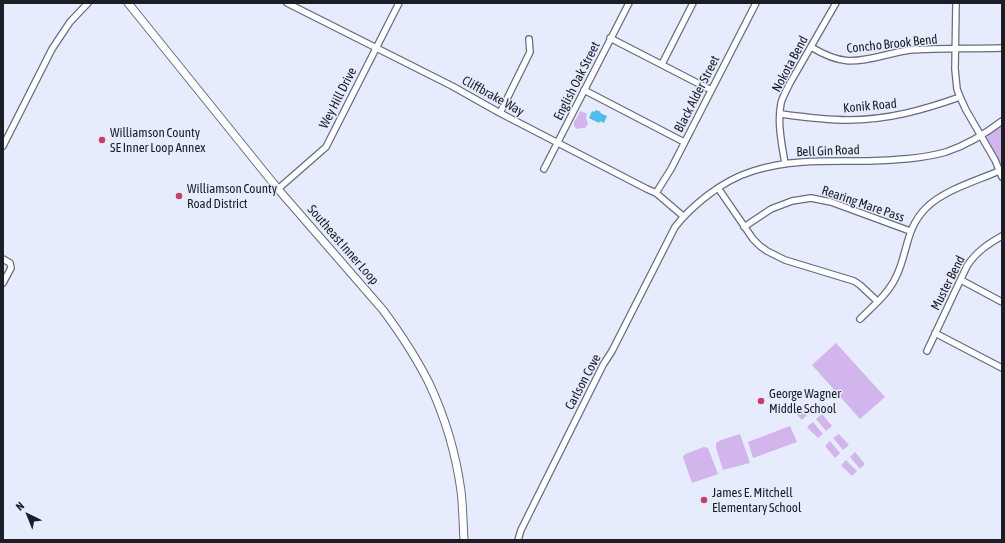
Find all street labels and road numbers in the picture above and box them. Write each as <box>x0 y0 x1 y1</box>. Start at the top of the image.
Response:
street label: Concho Brook Bend <box>846 31 938 57</box>
street label: Nokota Bend <box>769 33 811 95</box>
street label: English Oak Street <box>550 39 604 123</box>
street label: Black Alder Street <box>671 53 723 135</box>
street label: Wey Hill Drive <box>316 65 360 131</box>
street label: Cliffbrake Way <box>459 73 527 119</box>
street label: Konik Road <box>843 96 897 116</box>
street label: Bell Gin Road <box>796 142 860 160</box>
street label: Rearing Mare Pass <box>820 183 906 225</box>
street label: Southeast Inner Loop <box>304 202 382 288</box>
street label: Muster Bend <box>928 253 968 313</box>
street label: Carlson Cove <box>562 351 604 413</box>

